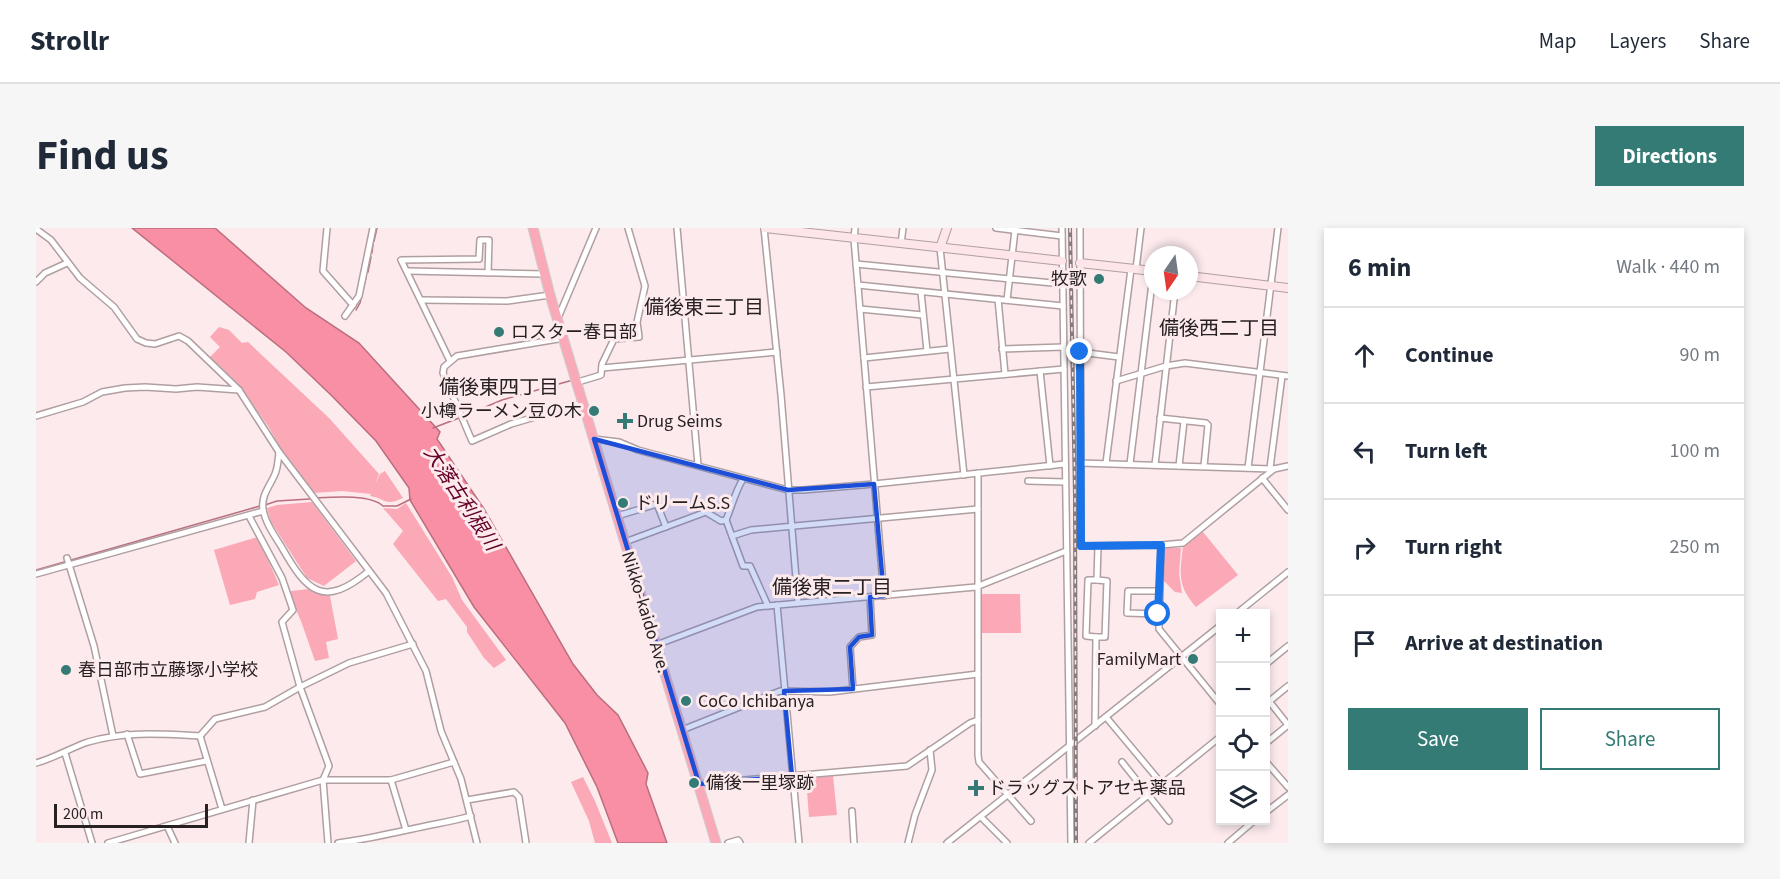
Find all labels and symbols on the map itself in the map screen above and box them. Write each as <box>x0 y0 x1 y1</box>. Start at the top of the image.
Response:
north arrow <box>1144 246 1198 300</box>
place label: 牧歌 <box>1051 267 1087 292</box>
marker: 牧歌 <box>1092 272 1106 286</box>
district label: 備後東三丁目 <box>644 294 764 322</box>
district label: 備後西二丁目 <box>1159 315 1279 343</box>
place label: ロスター春日部 <box>511 320 637 345</box>
marker: ロスター春日部 <box>492 325 506 339</box>
route end <box>1066 338 1092 364</box>
district label: 備後東四丁目 <box>439 374 559 402</box>
place label: 小樽ラーメン豆の木 <box>421 399 582 424</box>
marker: 小樽ラーメン豆の木 <box>587 404 601 418</box>
place label: Drug Seims <box>637 409 722 434</box>
marker: Drug Seims <box>618 414 632 428</box>
water label: 大落古利根川 <box>417 441 507 558</box>
place label: ドリームS.S <box>635 491 730 516</box>
marker: ドリームS.S <box>616 496 630 510</box>
street label: Nikko-kaido Ave. <box>615 548 676 676</box>
district label: 備後東二丁目 <box>772 574 892 602</box>
route start <box>1144 600 1170 626</box>
place label: FamilyMart <box>1097 647 1181 672</box>
marker: FamilyMart <box>1186 652 1200 666</box>
place label: 春日部市立藤塚小学校 <box>78 658 258 683</box>
marker: 春日部市立藤塚小学校 <box>59 663 73 677</box>
place label: CoCo Ichibanya <box>698 689 815 714</box>
marker: CoCo Ichibanya <box>679 694 693 708</box>
place label: 備後一里塚跡 <box>706 771 814 796</box>
marker: 備後一里塚跡 <box>687 776 701 790</box>
place label: ドラッグストアセキ薬品 <box>988 776 1186 801</box>
marker: ドラッグストアセキ薬品 <box>969 781 983 795</box>
scale bar <box>54 801 208 828</box>

